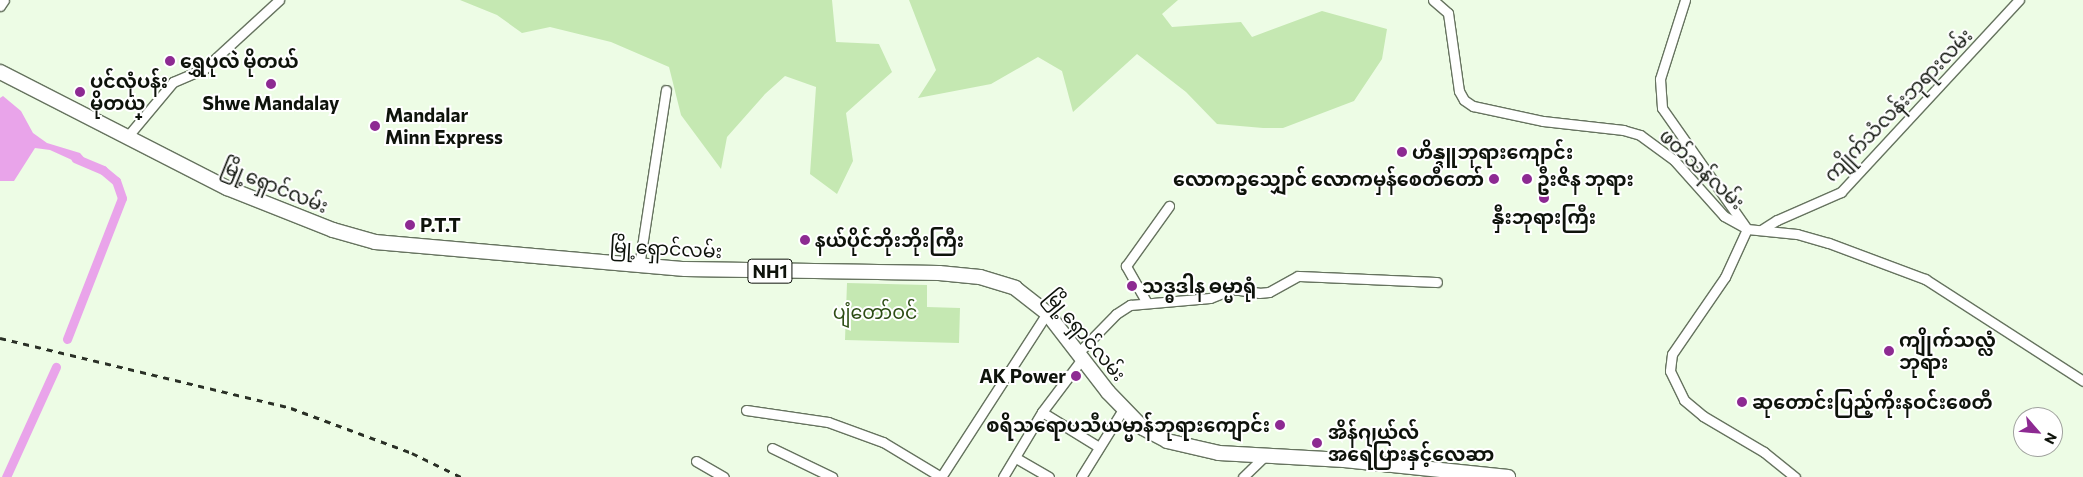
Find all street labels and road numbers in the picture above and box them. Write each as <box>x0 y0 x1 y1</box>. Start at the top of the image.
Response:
street label: ကျိုက်သံလန်းဘုရားလမ်း <box>1819 24 1977 186</box>
street label: ဖတ်သန်လမ်း <box>1655 124 1749 214</box>
street label: မြို့ရှောင်လမ်း <box>219 154 331 218</box>
street label: မြို့ရှောင်လမ်း <box>609 234 723 262</box>
road number: NH1 <box>746 256 794 286</box>
street label: မြို့ရှောင်လမ်း <box>1041 285 1131 385</box>

